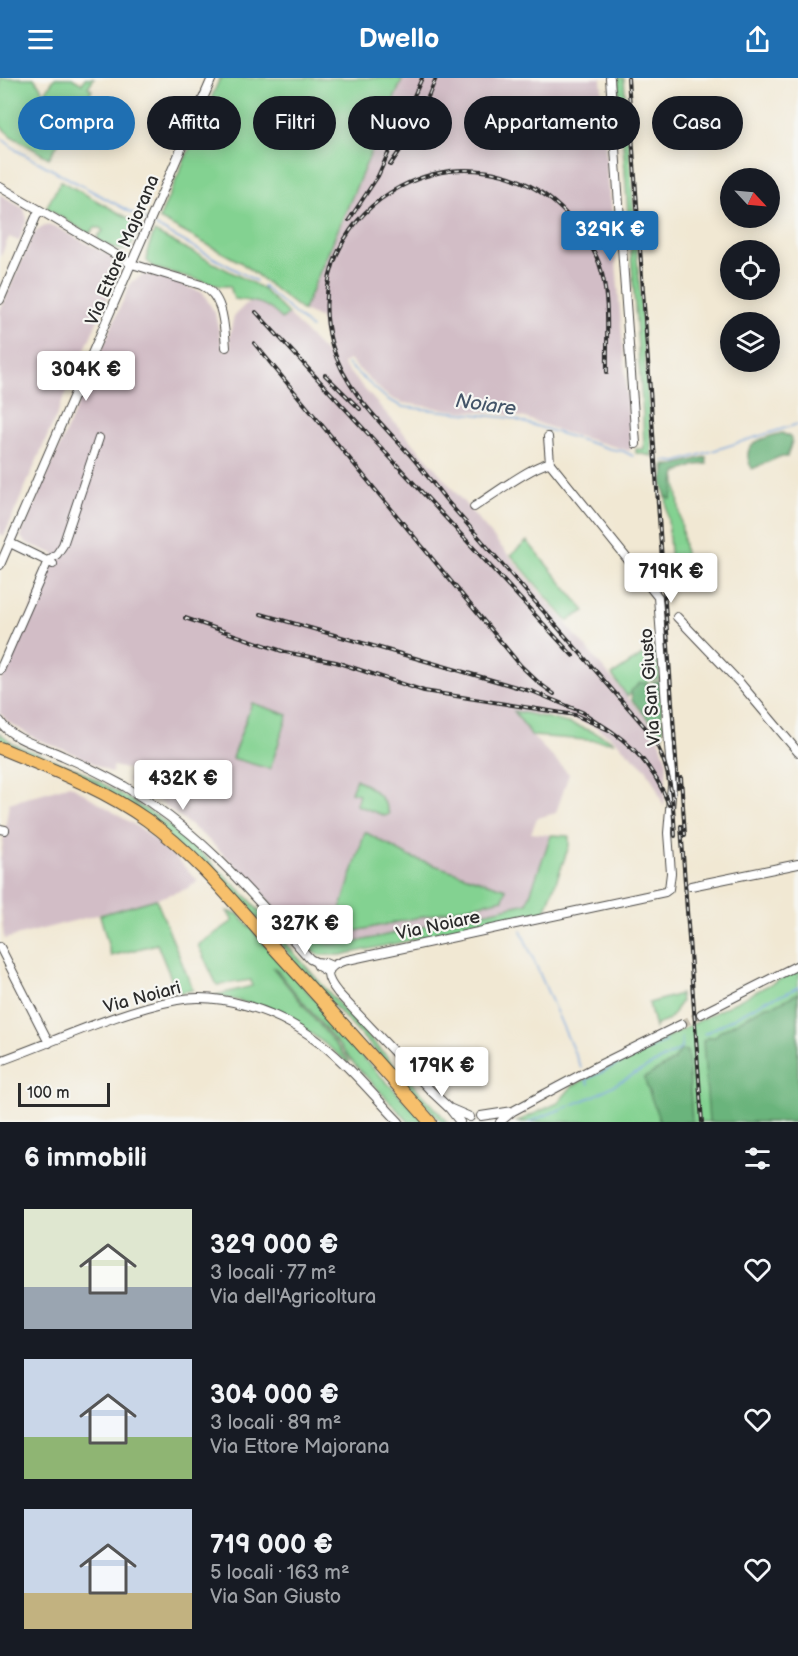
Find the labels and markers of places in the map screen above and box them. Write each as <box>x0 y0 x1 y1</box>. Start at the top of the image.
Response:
pin: 329K € <box>561 211 659 262</box>
pin: 304K € <box>37 351 135 402</box>
pin: 719K € <box>622 553 720 604</box>
pin: 432K € <box>134 760 232 811</box>
pin: 327K € <box>256 905 354 956</box>
pin: 179K € <box>393 1047 491 1098</box>

